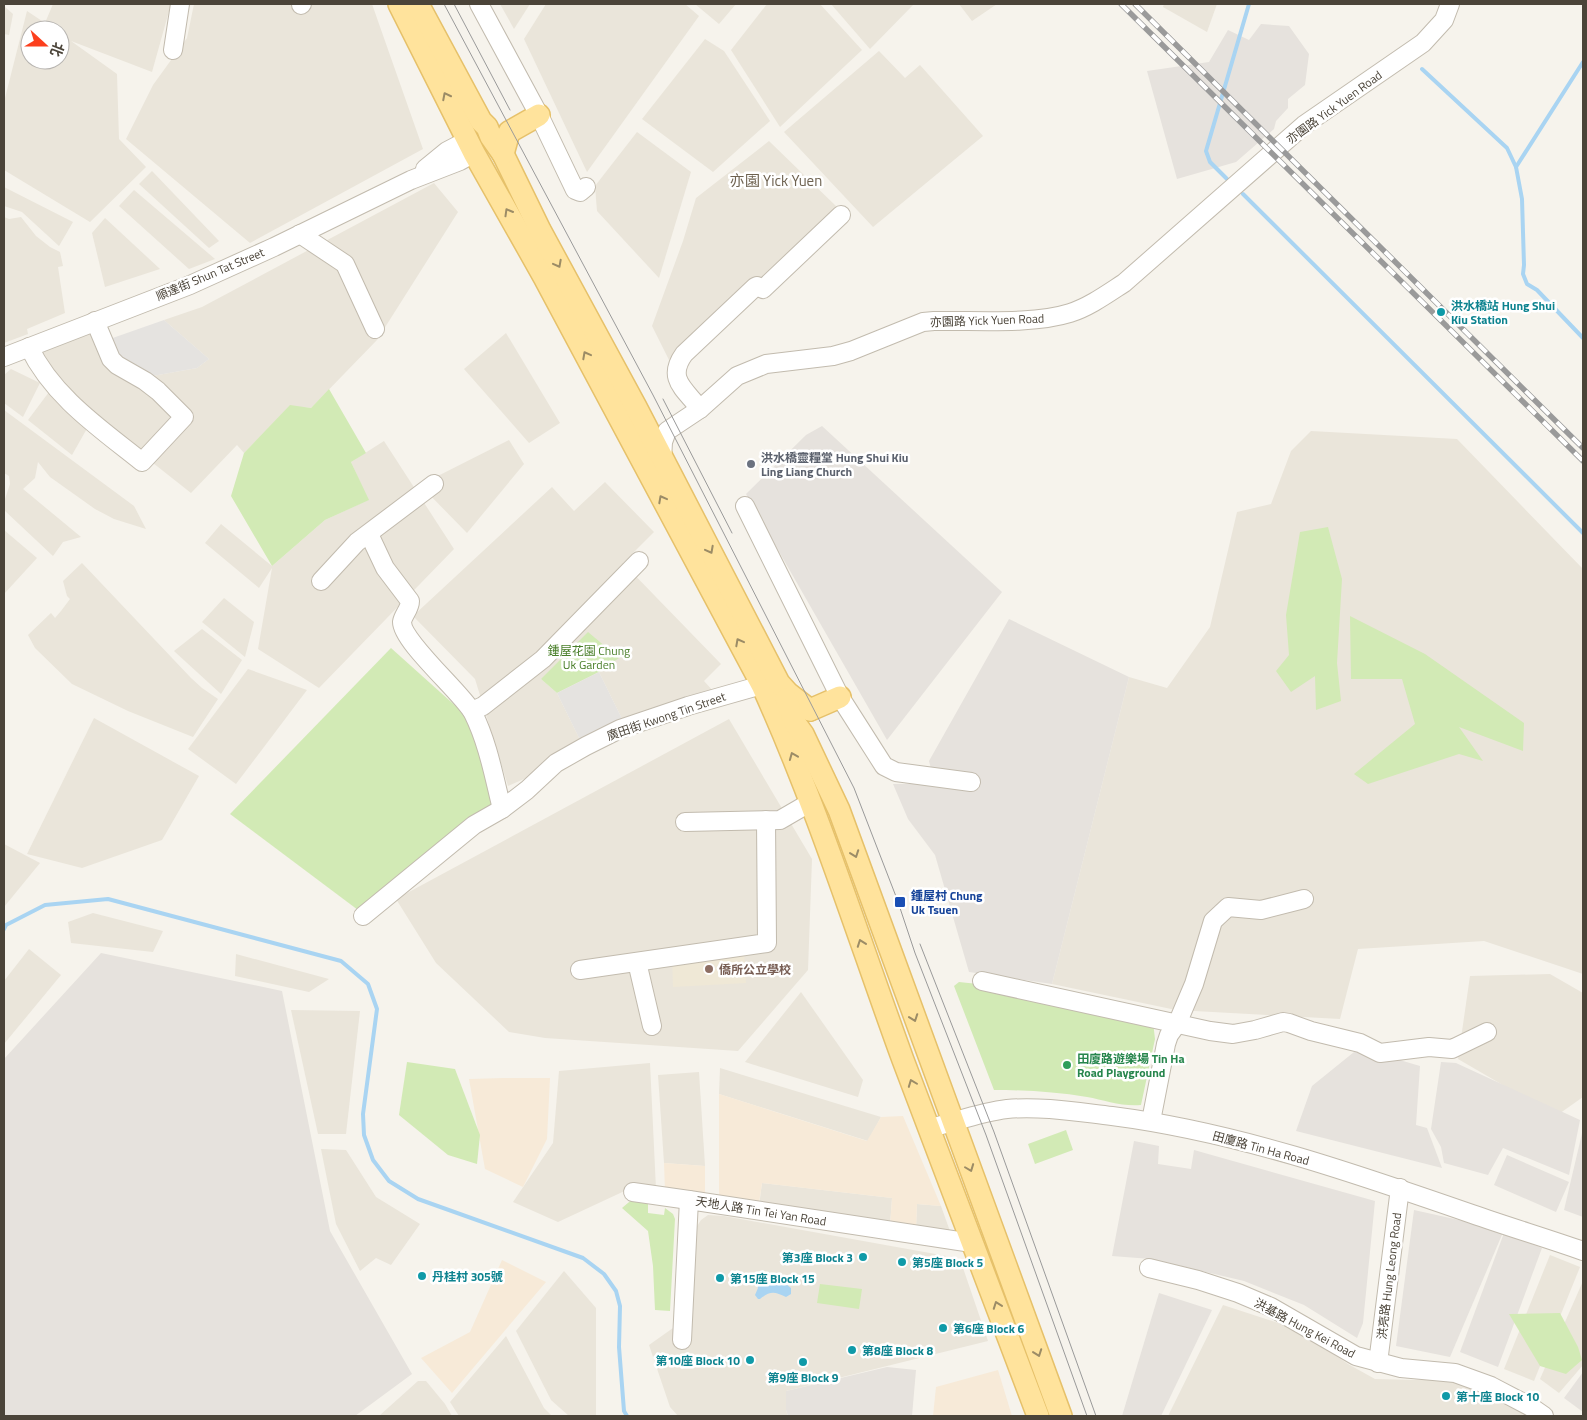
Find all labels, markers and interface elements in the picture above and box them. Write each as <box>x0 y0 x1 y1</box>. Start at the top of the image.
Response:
north arrow <box>20 20 70 70</box>
text: 北 <box>45 40 70 60</box>
street label: 亦園路 Yick Yuen Road <box>1282 66 1386 148</box>
one-way arrow <box>442 92 452 101</box>
district label: 亦園 Yick Yuen <box>730 169 822 192</box>
one-way arrow <box>504 209 514 218</box>
street label: 順達街 Shun Tat Street <box>153 242 268 305</box>
one-way arrow <box>552 258 562 267</box>
place label: 洪水橋站 Hung Shui Kiu Station <box>1451 296 1555 329</box>
marker: 洪水橋站 Hung Shui Kiu Station <box>1435 306 1447 318</box>
street label: 亦園路 Yick Yuen Road <box>929 309 1045 331</box>
one-way arrow <box>582 351 592 360</box>
place label: 洪水橋靈糧堂 Hung Shui Kiu Ling Liang Church <box>761 448 908 481</box>
marker: 洪水橋靈糧堂 Hung Shui Kiu Ling Liang Church <box>745 458 757 470</box>
one-way arrow <box>658 495 668 504</box>
one-way arrow <box>704 545 714 554</box>
one-way arrow <box>735 638 745 647</box>
park label: 鍾屋花園 Chung Uk Garden <box>548 641 630 674</box>
street label: 廣田街 Kwong Tin Street <box>604 686 729 745</box>
one-way arrow <box>788 752 799 761</box>
one-way arrow <box>849 849 859 858</box>
place label: 鍾屋村 Chung Uk Tsuen <box>911 886 983 919</box>
marker: 鍾屋村 Chung Uk Tsuen <box>893 895 907 909</box>
one-way arrow <box>857 939 868 948</box>
place label: 僑所公立學校 <box>719 960 791 979</box>
marker: 僑所公立學校 <box>703 963 715 975</box>
one-way arrow <box>908 1013 918 1021</box>
place label: 田廈路遊樂場 Tin Ha Road Playground <box>1077 1049 1185 1082</box>
marker: 田廈路遊樂場 Tin Ha Road Playground <box>1061 1059 1073 1071</box>
one-way arrow <box>908 1079 918 1087</box>
street label: 田廈路 Tin Ha Road <box>1211 1126 1311 1170</box>
one-way arrow <box>964 1163 974 1172</box>
street label: 天地人路 Tin Tei Yan Road <box>694 1191 828 1231</box>
street label: 洪亮路 Hung Leong Road <box>1372 1211 1406 1341</box>
place label: 第3座 Block 3 <box>782 1248 853 1267</box>
marker: 第3座 Block 3 <box>857 1251 869 1263</box>
place label: 第5座 Block 5 <box>912 1253 983 1272</box>
marker: 第5座 Block 5 <box>896 1256 908 1268</box>
place label: 丹桂村 305號 <box>432 1267 503 1286</box>
place label: 第15座 Block 15 <box>730 1269 815 1288</box>
marker: 丹桂村 305號 <box>416 1270 428 1282</box>
marker: 第15座 Block 15 <box>714 1272 726 1284</box>
street label: 洪基路 Hung Kei Road <box>1251 1293 1359 1363</box>
one-way arrow <box>993 1301 1003 1310</box>
place label: 第6座 Block 6 <box>953 1319 1024 1338</box>
marker: 第6座 Block 6 <box>937 1322 949 1334</box>
place label: 第8座 Block 8 <box>862 1341 933 1360</box>
marker: 第8座 Block 8 <box>846 1344 858 1356</box>
one-way arrow <box>1032 1348 1042 1357</box>
place label: 第10座 Block 10 <box>655 1351 740 1370</box>
marker: 第10座 Block 10 <box>744 1354 756 1366</box>
marker: 第9座 Block 9 <box>797 1356 809 1368</box>
place label: 第9座 Block 9 <box>767 1368 839 1387</box>
place label: 第十座 Block 10 <box>1456 1387 1539 1406</box>
marker: 第十座 Block 10 <box>1440 1390 1452 1402</box>

